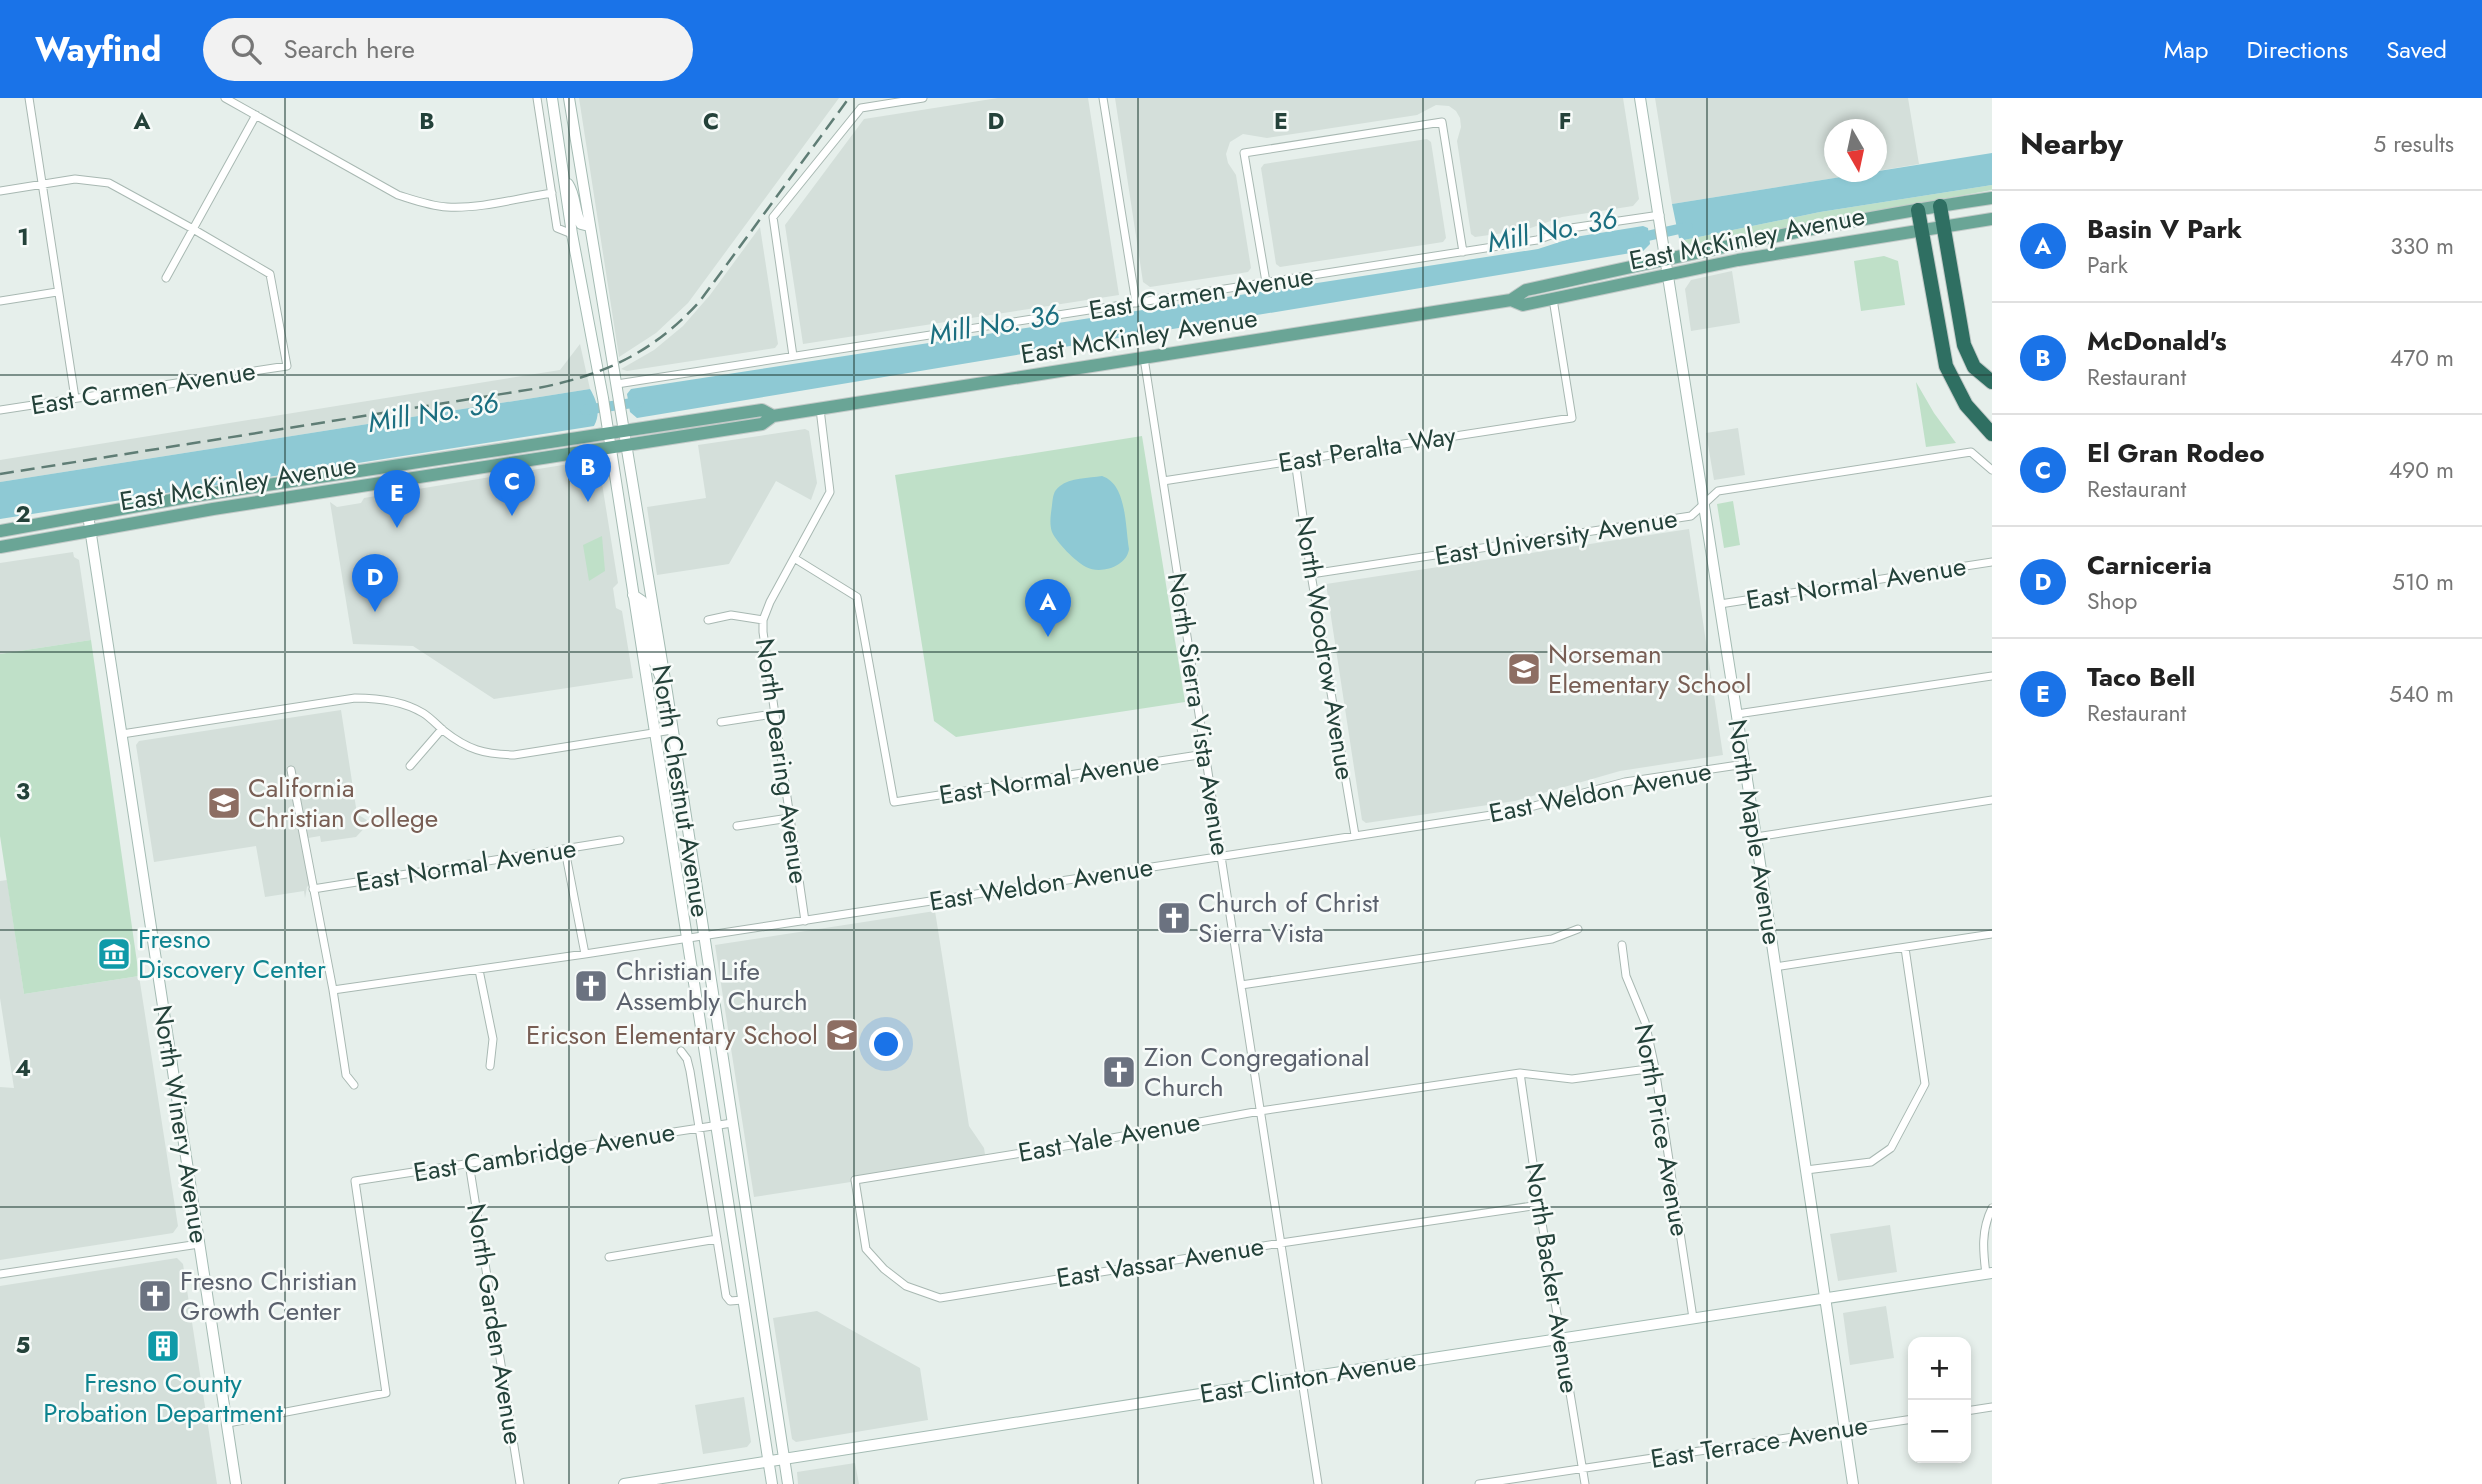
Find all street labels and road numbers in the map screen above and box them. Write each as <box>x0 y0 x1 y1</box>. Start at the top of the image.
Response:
street label: East McKinley Avenue <box>1626 197 1868 279</box>
street label: East Carmen Avenue <box>1086 257 1316 329</box>
street label: East McKinley Avenue <box>1018 299 1260 373</box>
street label: East Carmen Avenue <box>28 352 258 424</box>
street label: East Peralta Way <box>1276 416 1459 482</box>
street label: East McKinley Avenue <box>117 446 359 520</box>
street label: East University Avenue <box>1432 499 1680 575</box>
street label: North Woodrow Avenue <box>1285 513 1365 783</box>
street label: East Normal Avenue <box>1743 547 1969 619</box>
street label: North Sierra Vista Avenue <box>1158 570 1240 858</box>
street label: North Dearing Avenue <box>746 636 818 886</box>
street label: North Chestnut Avenue <box>642 662 720 920</box>
street label: North Maple Avenue <box>1718 717 1792 947</box>
street label: East Normal Avenue <box>936 742 1162 814</box>
street label: East Weldon Avenue <box>1486 752 1714 832</box>
street label: East Normal Avenue <box>353 829 579 901</box>
street label: East Weldon Avenue <box>927 848 1155 920</box>
street label: North Winery Avenue <box>143 1002 219 1246</box>
street label: North Price Avenue <box>1625 1021 1699 1239</box>
street label: East Yale Avenue <box>1015 1102 1203 1172</box>
street label: East Cambridge Avenue <box>411 1113 677 1191</box>
street label: North Backer Avenue <box>1515 1160 1589 1396</box>
street label: North Garden Avenue <box>457 1201 533 1447</box>
street label: East Vassar Avenue <box>1054 1227 1266 1297</box>
street label: East Clinton Avenue <box>1197 1341 1419 1413</box>
street label: East Terrace Avenue <box>1648 1406 1870 1478</box>

